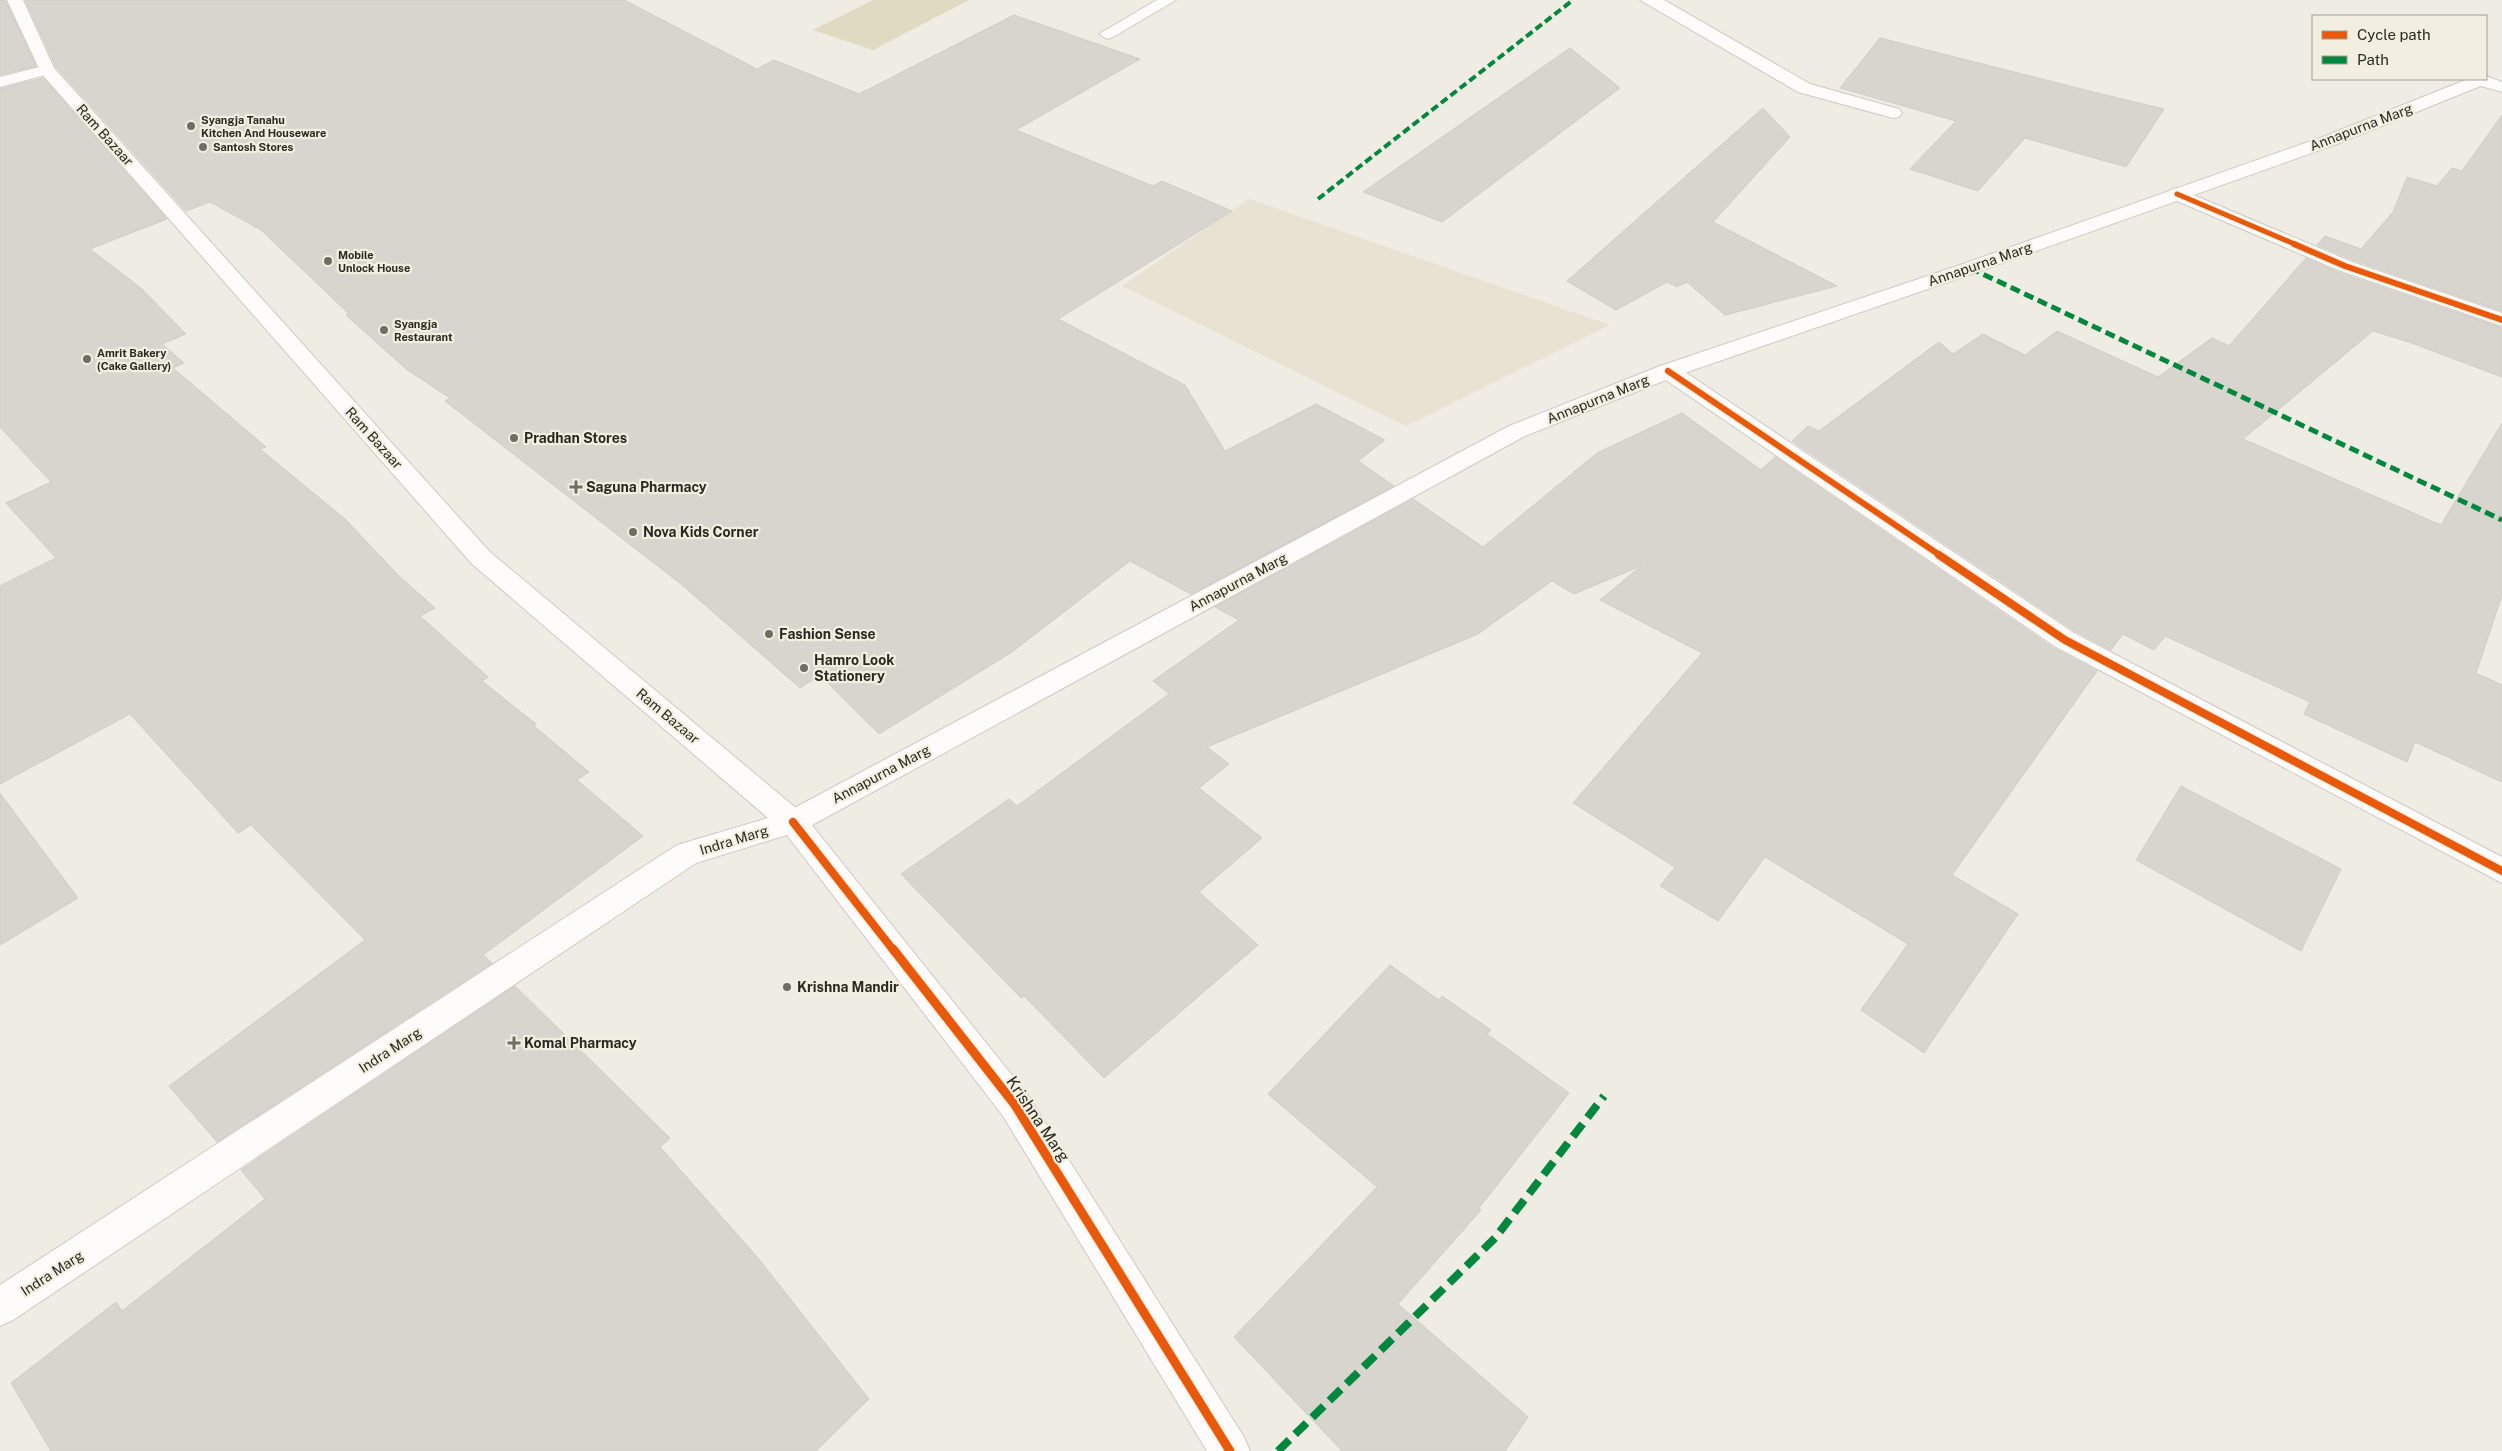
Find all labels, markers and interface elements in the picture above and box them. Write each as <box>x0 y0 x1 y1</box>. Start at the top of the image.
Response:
legend <box>2312 15 2487 80</box>
text: Cycle path <box>2357 26 2431 43</box>
text: Path <box>2357 51 2389 68</box>
street label: Annapurna Marg <box>2307 100 2415 154</box>
street label: Ram Bazaar <box>73 101 137 169</box>
place label: Syangja Tanahu Kitchen And Houseware <box>201 114 326 139</box>
marker: Syangja Tanahu Kitchen And Houseware <box>185 120 197 132</box>
marker: Santosh Stores <box>197 141 209 153</box>
place label: Santosh Stores <box>213 141 294 153</box>
street label: Annapurna Marg <box>1926 239 2034 289</box>
place label: Mobile Unlock House <box>338 249 410 274</box>
marker: Mobile Unlock House <box>322 255 334 267</box>
place label: Syangja Restaurant <box>394 318 453 343</box>
marker: Syangja Restaurant <box>378 324 390 336</box>
place label: Amrit Bakery (Cake Gallery) <box>97 347 171 372</box>
marker: Amrit Bakery (Cake Gallery) <box>81 353 93 365</box>
street label: Annapurna Marg <box>1544 371 1652 427</box>
street label: Ram Bazaar <box>342 404 406 472</box>
place label: Pradhan Stores <box>524 430 627 446</box>
marker: Pradhan Stores <box>508 432 520 444</box>
place label: Saguna Pharmacy <box>586 479 707 495</box>
marker: Saguna Pharmacy <box>570 481 582 493</box>
place label: Nova Kids Corner <box>643 524 759 540</box>
marker: Nova Kids Corner <box>627 526 639 538</box>
street label: Annapurna Marg <box>1186 549 1290 615</box>
place label: Fashion Sense <box>779 626 876 642</box>
marker: Fashion Sense <box>763 628 775 640</box>
place label: Hamro Look Stationery <box>814 652 894 684</box>
marker: Hamro Look Stationery <box>798 662 810 674</box>
street label: Ram Bazaar <box>633 685 703 747</box>
street label: Annapurna Marg <box>829 741 933 807</box>
street label: Indra Marg <box>698 822 771 858</box>
place label: Krishna Mandir <box>797 979 899 995</box>
marker: Krishna Mandir <box>781 981 793 993</box>
street label: Indra Marg <box>356 1024 424 1076</box>
place label: Komal Pharmacy <box>524 1035 637 1051</box>
marker: Komal Pharmacy <box>508 1037 520 1049</box>
street label: Krishna Marg <box>1002 1073 1074 1166</box>
street label: Indra Marg <box>18 1247 86 1299</box>

